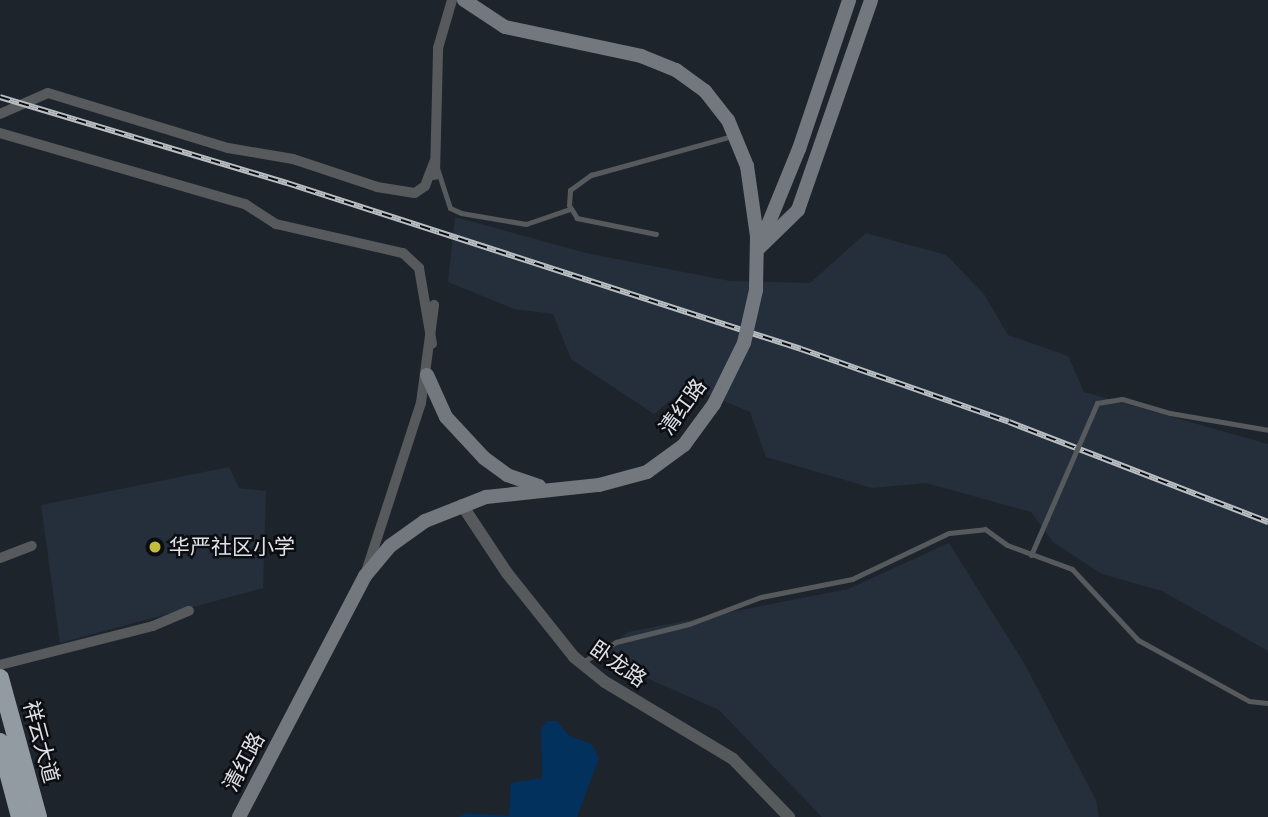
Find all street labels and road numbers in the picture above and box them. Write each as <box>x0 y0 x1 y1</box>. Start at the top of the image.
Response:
street label: 清红路 <box>654 374 712 440</box>
street label: 卧龙路 <box>585 636 651 692</box>
street label: 祥云大道 <box>18 698 64 786</box>
street label: 清红路 <box>218 728 270 796</box>

